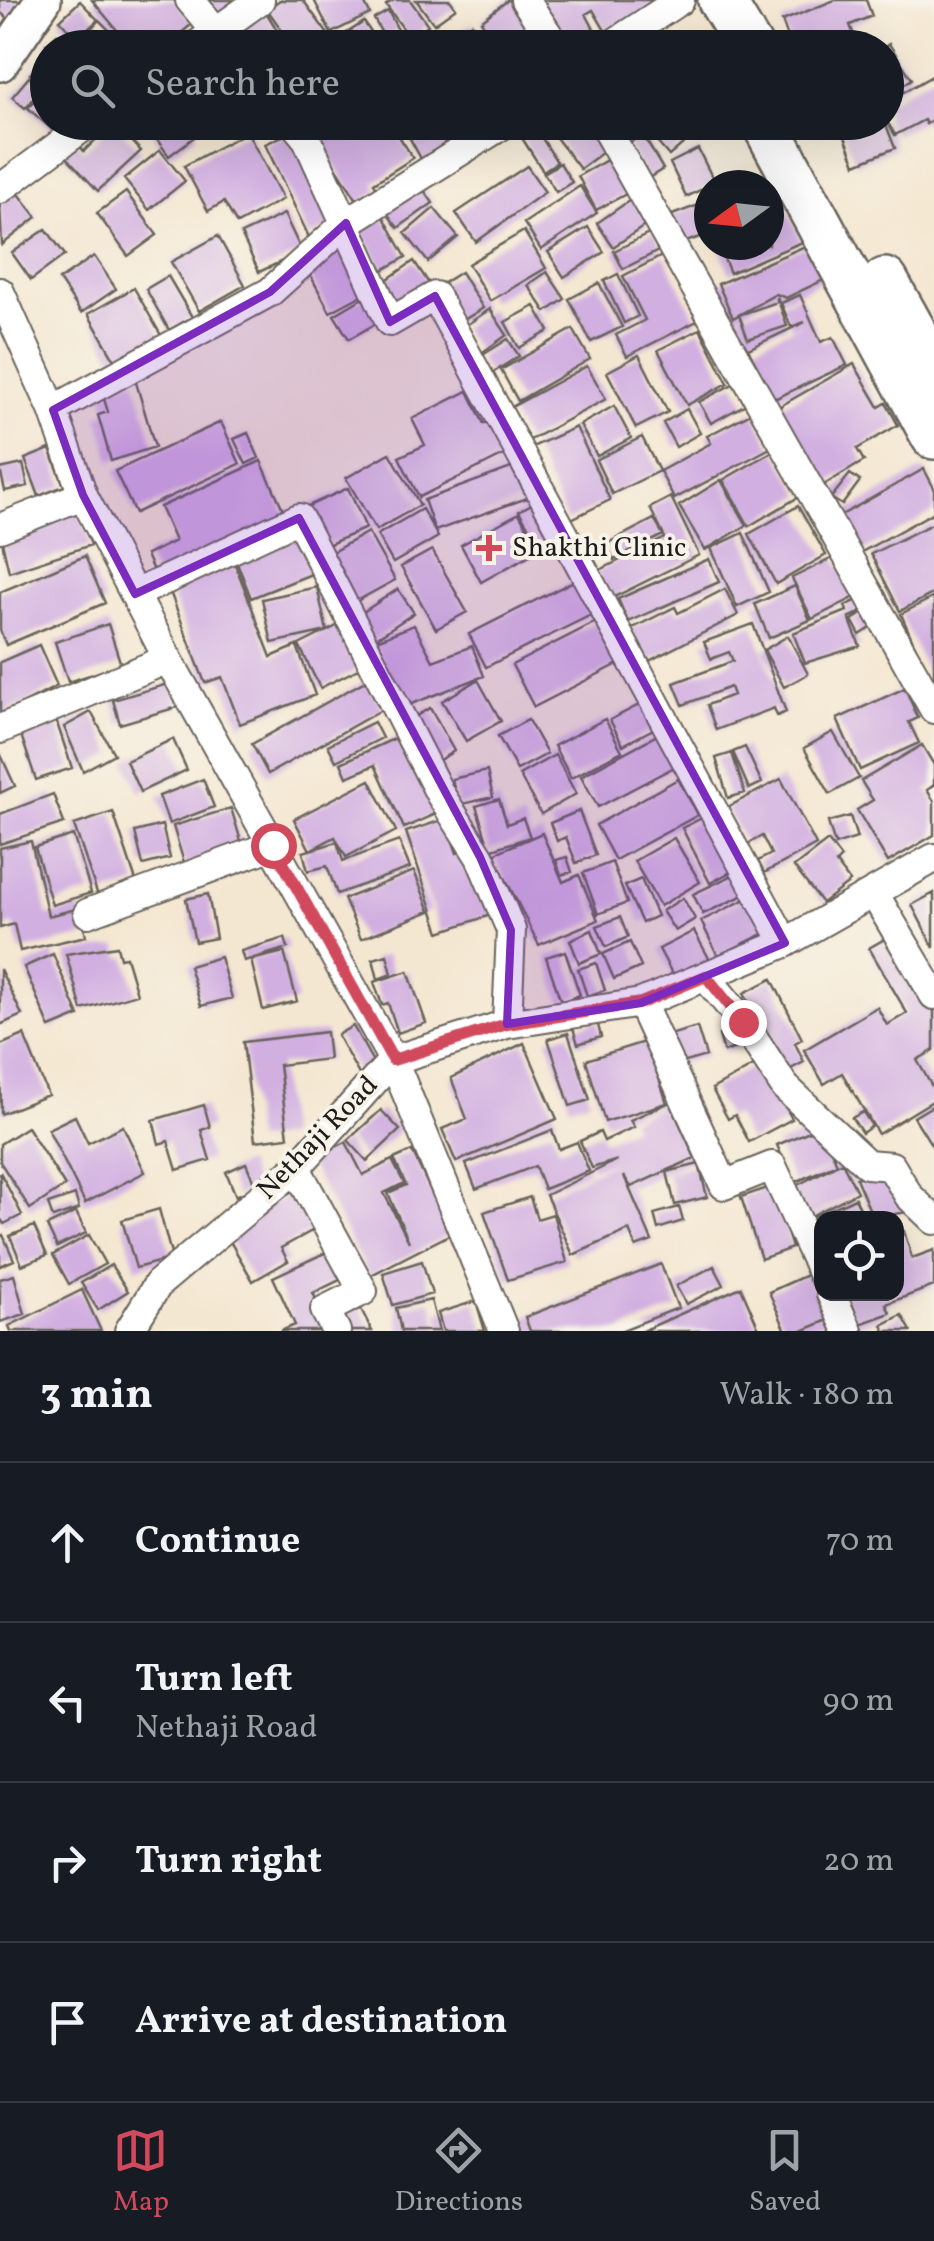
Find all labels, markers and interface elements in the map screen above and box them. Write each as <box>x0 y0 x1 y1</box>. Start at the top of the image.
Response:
search box <box>30 30 904 140</box>
icon: search <box>65 58 120 113</box>
text: Search here <box>145 59 340 112</box>
north arrow <box>694 170 784 260</box>
place label: Shakthi Clinic <box>512 529 687 568</box>
marker: Shakthi Clinic <box>476 535 502 561</box>
route start <box>251 823 297 869</box>
route end <box>721 1000 767 1046</box>
street label: Nethaji Road <box>249 1067 387 1209</box>
map controls <box>814 1211 904 1301</box>
button: locate <box>814 1211 904 1301</box>
text: 3 min <box>40 1367 153 1426</box>
text: Walk · 180 m <box>720 1374 894 1418</box>
icon: ahead <box>40 1515 95 1570</box>
text: Continue <box>135 1516 300 1569</box>
text: 70 m <box>826 1520 894 1564</box>
text: Turn left <box>135 1654 292 1707</box>
icon: left <box>40 1675 95 1730</box>
text: 90 m <box>823 1680 894 1724</box>
text: Nethaji Road <box>135 1707 318 1751</box>
icon: right <box>40 1835 95 1890</box>
text: Turn right <box>135 1836 322 1889</box>
text: 20 m <box>823 1840 894 1884</box>
icon: arrive <box>40 1995 95 2050</box>
text: Arrive at destination <box>135 1996 508 2049</box>
tab: Map <box>113 2123 169 2222</box>
tab: Directions <box>395 2123 523 2222</box>
tab: Saved <box>749 2123 821 2222</box>

